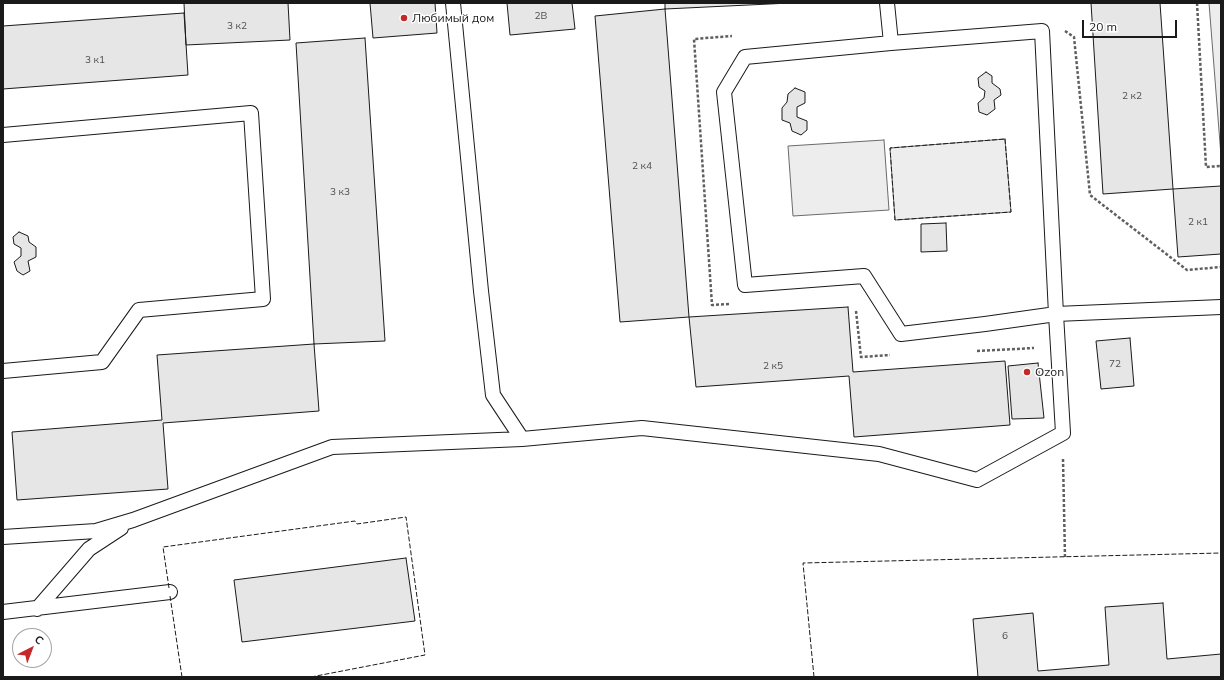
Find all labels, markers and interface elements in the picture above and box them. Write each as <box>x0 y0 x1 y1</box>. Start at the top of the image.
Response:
house number: 2В <box>535 10 547 22</box>
place label: Любимый дом <box>412 11 494 25</box>
scale bar <box>1084 12 1179 38</box>
marker: Любимый дом <box>399 13 409 23</box>
text: 20 m <box>1089 19 1117 34</box>
house number: 3 к2 <box>227 20 247 32</box>
house number: 3 к1 <box>85 54 105 66</box>
house number: 2 к2 <box>1122 90 1142 102</box>
house number: 2 к4 <box>632 160 652 172</box>
house number: 3 к3 <box>330 186 350 198</box>
house number: 2 к1 <box>1188 216 1208 228</box>
house number: 72 <box>1109 358 1121 370</box>
house number: 2 к5 <box>763 360 783 372</box>
place label: Ozon <box>1035 365 1064 379</box>
marker: Ozon <box>1022 367 1032 377</box>
north arrow <box>12 628 52 668</box>
house number: 6 <box>1002 630 1008 642</box>
text: С <box>32 632 47 648</box>

